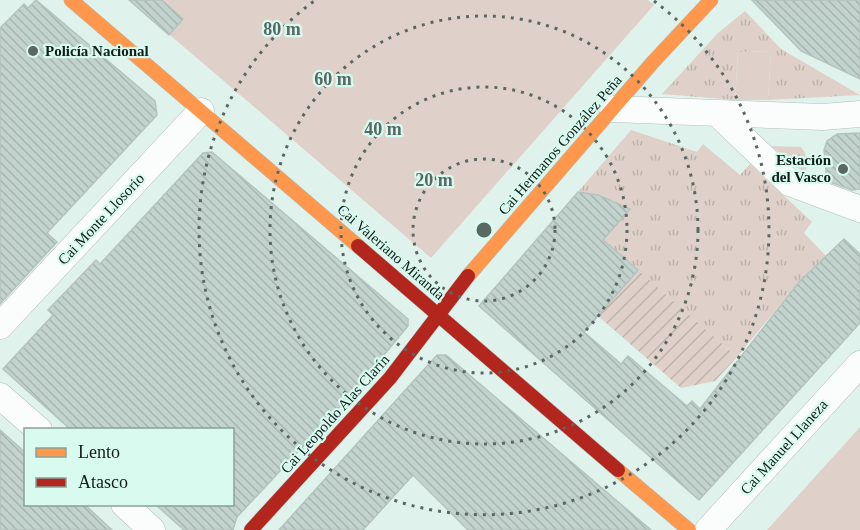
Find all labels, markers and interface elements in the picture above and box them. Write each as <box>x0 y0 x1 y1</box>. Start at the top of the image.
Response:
text: 80 m <box>263 19 301 39</box>
place label: Policía Nacional <box>45 43 149 59</box>
marker: Policía Nacional <box>26 44 40 58</box>
text: 60 m <box>314 69 352 89</box>
street label: Cai Hermanos González Peña <box>495 72 625 218</box>
text: 40 m <box>364 119 402 139</box>
place label: Estación del Vasco <box>771 152 832 185</box>
marker: Estación del Vasco <box>836 162 850 176</box>
street label: Cai Monte Llosorio <box>55 170 147 268</box>
text: 20 m <box>415 170 453 190</box>
street label: Cai Valeriano Miranda <box>334 201 448 303</box>
centre of rings <box>474 220 494 240</box>
street label: Cai Leopoldo Alas Clarín <box>278 351 393 476</box>
street label: Cai Manuel Llaneza <box>737 396 831 498</box>
legend <box>24 428 234 506</box>
text: Lento <box>78 442 120 462</box>
text: Atasco <box>78 472 128 492</box>

